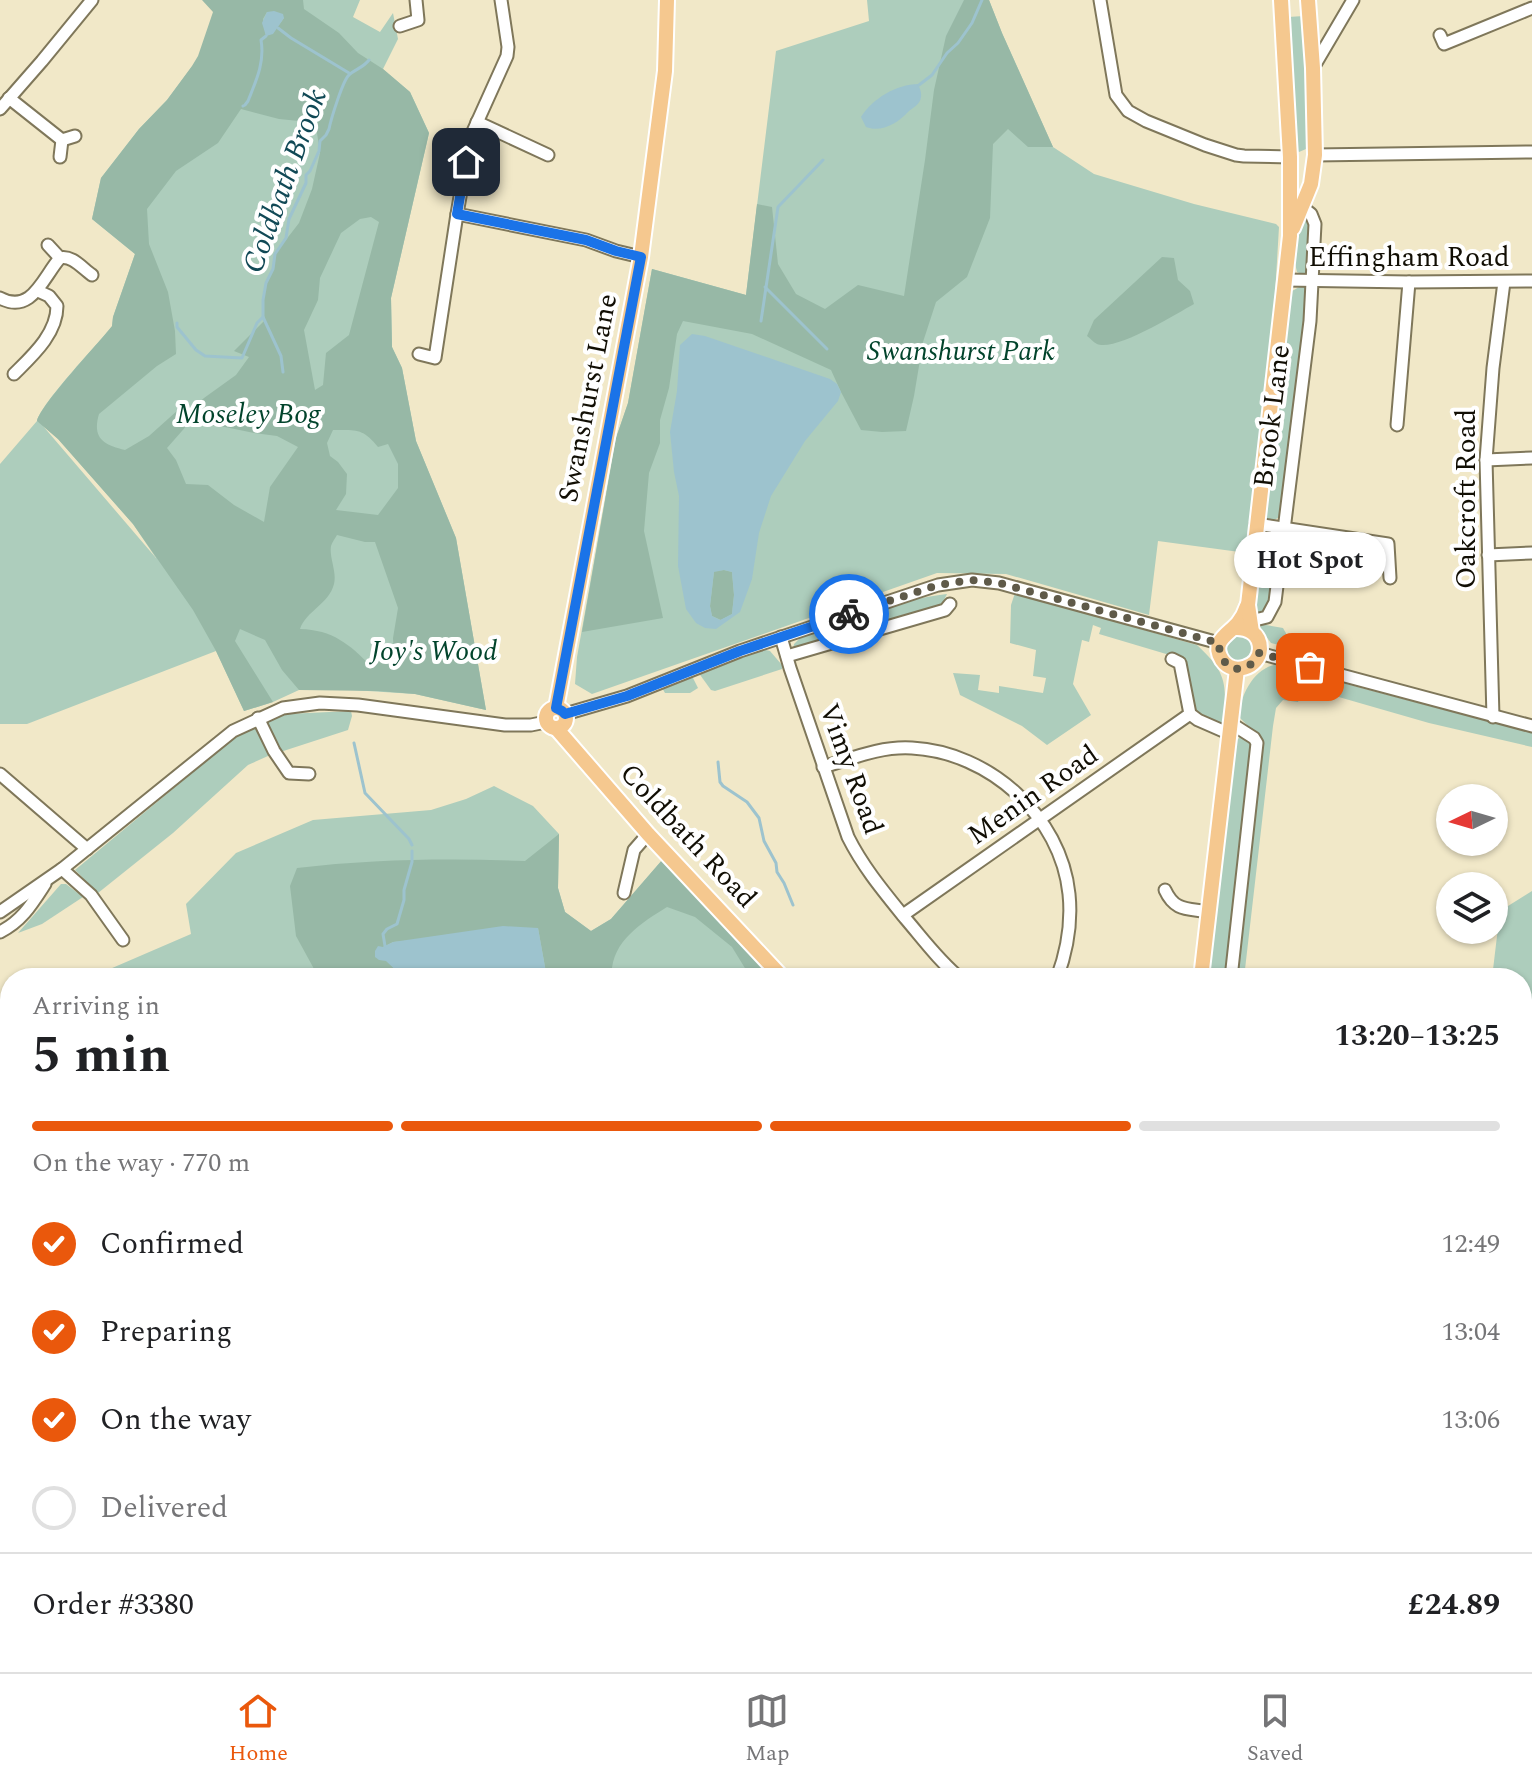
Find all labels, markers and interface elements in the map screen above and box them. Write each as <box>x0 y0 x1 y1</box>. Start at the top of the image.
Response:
water label: Coldbath Brook <box>230 82 340 280</box>
pin <box>432 128 500 196</box>
icon: home <box>444 140 488 184</box>
street label: Effingham Road <box>1308 236 1510 279</box>
street label: Swanshurst Lane <box>547 290 629 506</box>
park label: Swanshurst Park <box>867 330 1055 373</box>
street label: Brook Lane <box>1242 342 1302 490</box>
park label: Moseley Bog <box>176 393 322 436</box>
street label: Oakcroft Road <box>1445 409 1488 589</box>
callout: Hot Spot <box>1234 531 1386 587</box>
text: Hot Spot <box>1256 540 1364 580</box>
courier <box>809 574 889 654</box>
icon: bike <box>827 592 871 636</box>
park label: Joy's Wood <box>369 630 497 673</box>
pin <box>1276 633 1344 701</box>
icon: bag <box>1288 645 1332 689</box>
street label: Vimy Road <box>807 697 895 841</box>
street label: Menin Road <box>959 734 1107 856</box>
street label: Coldbath Road <box>609 754 767 918</box>
north arrow <box>1436 784 1508 856</box>
map controls <box>1436 784 1508 944</box>
button: layers <box>1436 872 1508 944</box>
text: Arriving in <box>32 986 160 1026</box>
text: 13:20–13:25 <box>1334 1013 1500 1059</box>
text: 5 min <box>32 1016 170 1095</box>
text: On the way · 770 m <box>32 1143 250 1183</box>
text: Confirmed <box>100 1221 244 1267</box>
icon: check <box>32 1222 76 1266</box>
text: 12:49 <box>1441 1224 1500 1264</box>
text: Preparing <box>100 1309 232 1355</box>
icon: check <box>32 1310 76 1354</box>
text: 13:04 <box>1441 1312 1500 1352</box>
text: On the way <box>100 1397 251 1443</box>
icon: check <box>32 1398 76 1442</box>
text: 13:06 <box>1441 1400 1500 1440</box>
text: Delivered <box>100 1485 228 1531</box>
text: Order #3380 <box>32 1582 194 1628</box>
text: £24.89 <box>1408 1582 1500 1628</box>
tab: Home <box>229 1689 288 1770</box>
tab: Map <box>745 1689 790 1770</box>
tab: Saved <box>1247 1689 1303 1770</box>

